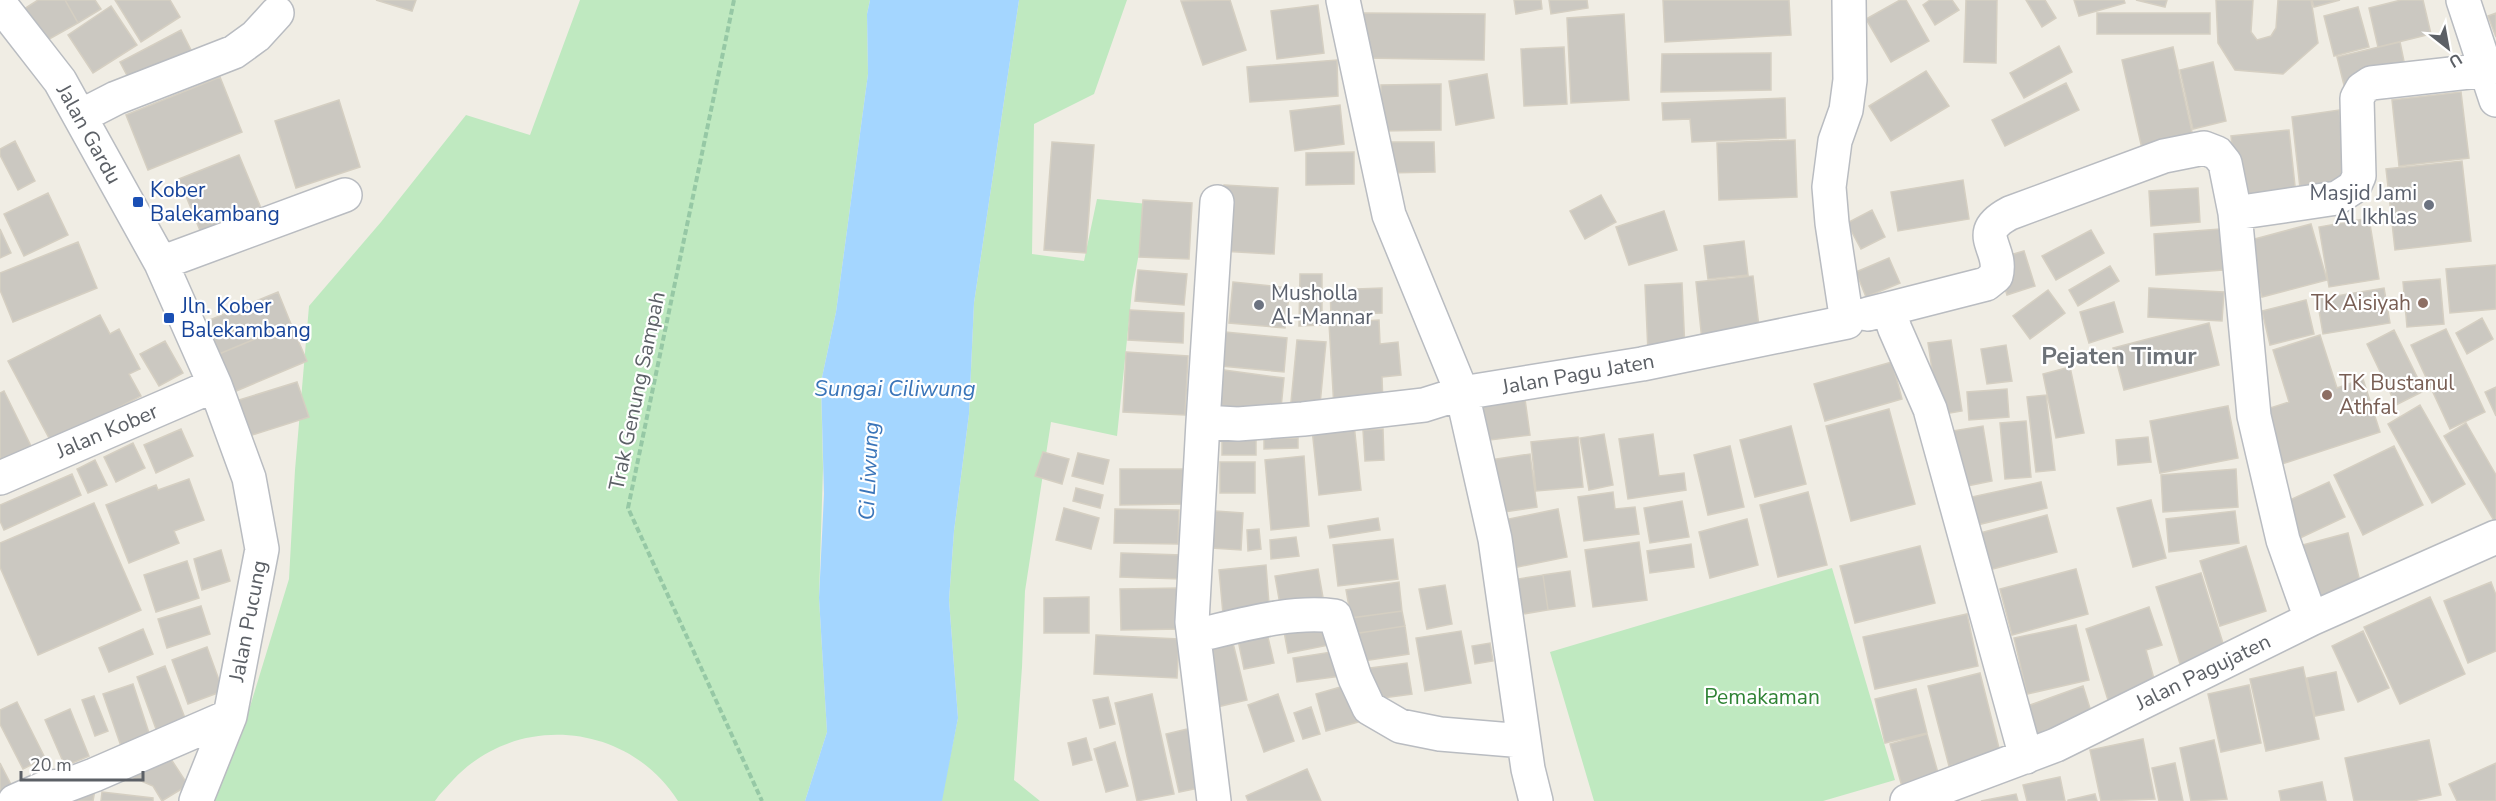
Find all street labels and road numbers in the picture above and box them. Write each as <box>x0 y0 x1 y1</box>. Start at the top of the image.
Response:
street label: Jalan Gardu <box>50 78 128 189</box>
street label: Trak Genung Sampah <box>602 289 672 493</box>
street label: Jalan Pagu Jaten <box>1499 347 1656 401</box>
street label: Jalan Kober <box>51 397 163 465</box>
street label: Jalan Pucung <box>222 558 274 685</box>
street label: Jalan Pagujaten <box>2130 627 2275 717</box>

